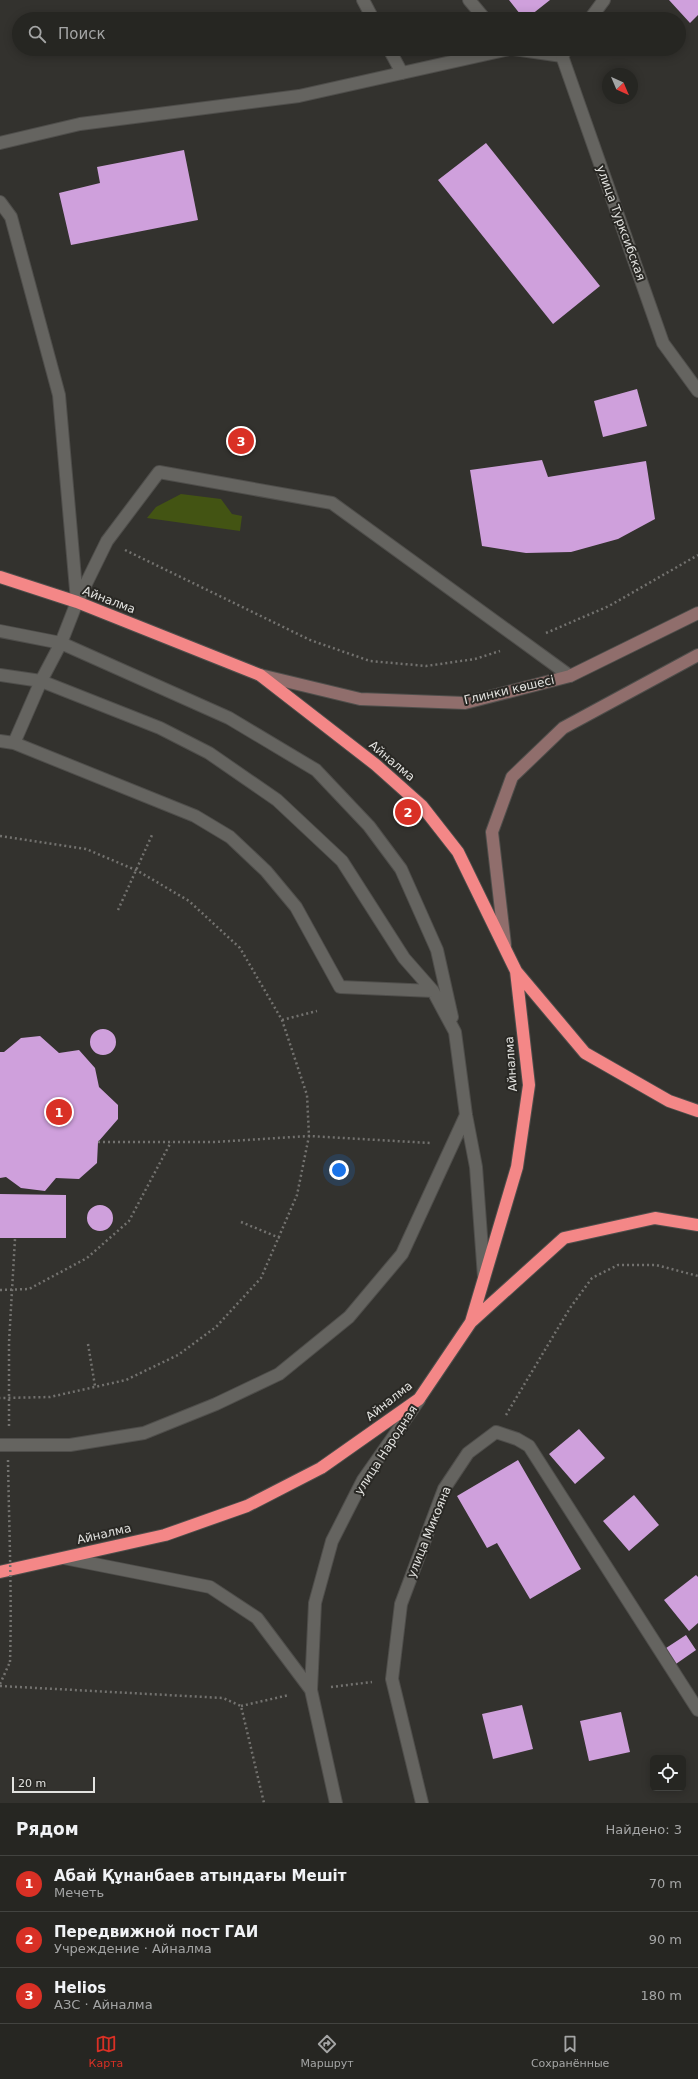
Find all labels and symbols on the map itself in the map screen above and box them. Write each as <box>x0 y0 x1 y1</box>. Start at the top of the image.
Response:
north arrow <box>602 68 638 104</box>
street label: улица Турксибская <box>594 164 648 282</box>
pin: 3 <box>228 426 254 456</box>
street label: Айналма <box>81 584 137 616</box>
street label: Глинки көшесі <box>462 673 556 707</box>
street label: Айналма <box>366 738 418 784</box>
pin: 2 <box>395 797 421 827</box>
street label: Айналма <box>502 1036 520 1092</box>
pin: 1 <box>46 1097 72 1127</box>
your location <box>329 1160 349 1180</box>
street label: Айналма <box>363 1378 415 1424</box>
street label: улица Народная <box>352 1403 420 1497</box>
street label: улица Микояна <box>404 1484 454 1580</box>
street label: Айналма <box>75 1521 133 1547</box>
scale bar <box>12 1775 95 1794</box>

